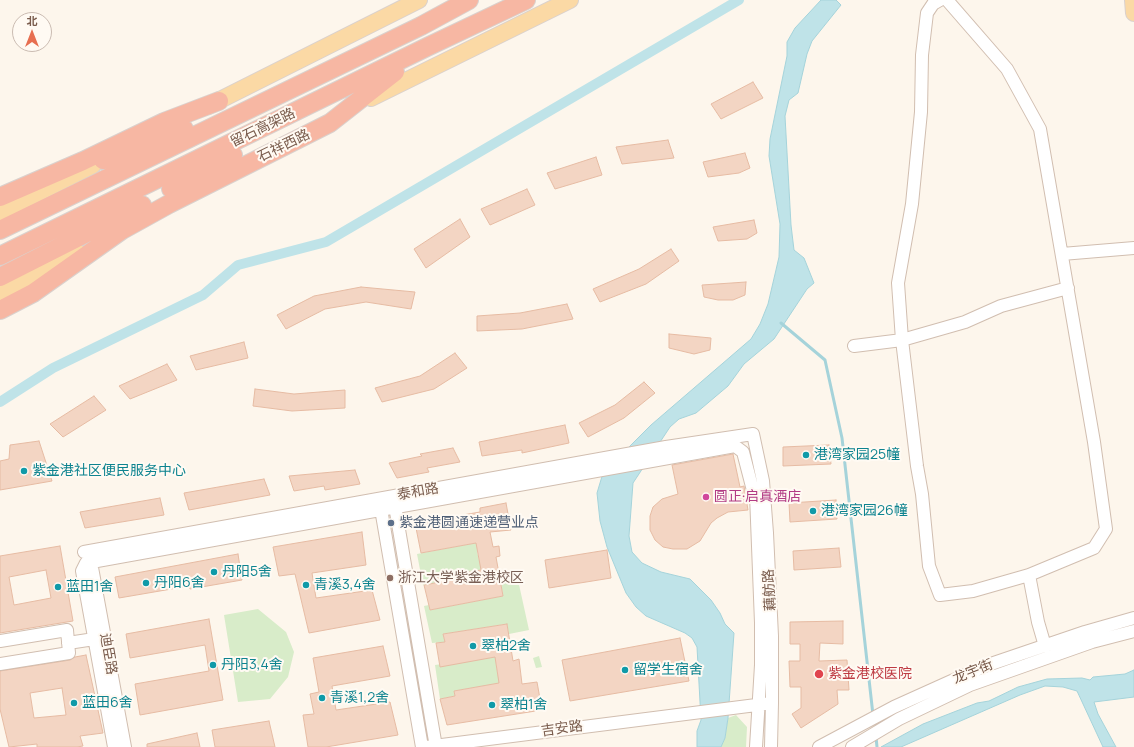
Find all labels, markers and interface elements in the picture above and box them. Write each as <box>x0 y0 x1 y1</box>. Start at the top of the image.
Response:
north arrow <box>12 12 52 52</box>
text: 北 <box>27 13 38 28</box>
street label: 留石高架路 <box>228 105 298 151</box>
street label: 石祥西路 <box>255 126 313 166</box>
place label: 港湾家园25幢 <box>814 447 900 463</box>
marker: 港湾家园25幢 <box>801 450 811 460</box>
place label: 紫金港社区便民服务中心 <box>32 463 186 479</box>
marker: 紫金港社区便民服务中心 <box>19 466 29 476</box>
street label: 泰和路 <box>396 480 440 504</box>
place label: 圆正·启真酒店 <box>714 489 801 505</box>
marker: 圆正·启真酒店 <box>701 492 711 502</box>
place label: 港湾家园26幢 <box>821 503 908 519</box>
marker: 港湾家园26幢 <box>808 506 818 516</box>
place label: 紫金港圆通速递营业点 <box>399 515 539 531</box>
marker: 紫金港圆通速递营业点 <box>386 518 396 528</box>
place label: 丹阳5舍 <box>222 564 272 580</box>
marker: 丹阳5舍 <box>209 567 219 577</box>
street label: 藕舫路 <box>761 569 779 611</box>
place label: 浙江大学紫金港校区 <box>398 570 524 586</box>
marker: 浙江大学紫金港校区 <box>385 573 395 583</box>
place label: 丹阳6舍 <box>154 575 205 591</box>
place label: 青溪3,4舍 <box>314 577 376 593</box>
marker: 丹阳6舍 <box>141 578 151 588</box>
place label: 蓝田1舍 <box>66 579 113 595</box>
marker: 青溪3,4舍 <box>301 580 311 590</box>
marker: 蓝田1舍 <box>53 582 63 592</box>
street label: 迪臣路 <box>96 632 120 676</box>
place label: 翠柏2舍 <box>481 638 531 654</box>
marker: 翠柏2舍 <box>468 641 478 651</box>
street label: 龙宇街 <box>950 656 996 688</box>
place label: 丹阳3,4舍 <box>221 657 283 673</box>
marker: 丹阳3,4舍 <box>208 660 218 670</box>
place label: 留学生宿舍 <box>633 662 703 678</box>
marker: 留学生宿舍 <box>620 665 630 675</box>
place label: 紫金港校医院 <box>828 666 912 682</box>
marker: 紫金港校医院 <box>813 668 825 680</box>
place label: 青溪1,2舍 <box>330 690 389 706</box>
marker: 青溪1,2舍 <box>317 693 327 703</box>
place label: 蓝田6舍 <box>82 695 133 711</box>
place label: 翠柏1舍 <box>500 697 547 713</box>
marker: 蓝田6舍 <box>69 698 79 708</box>
marker: 翠柏1舍 <box>487 700 497 710</box>
street label: 吉安路 <box>540 718 584 740</box>

